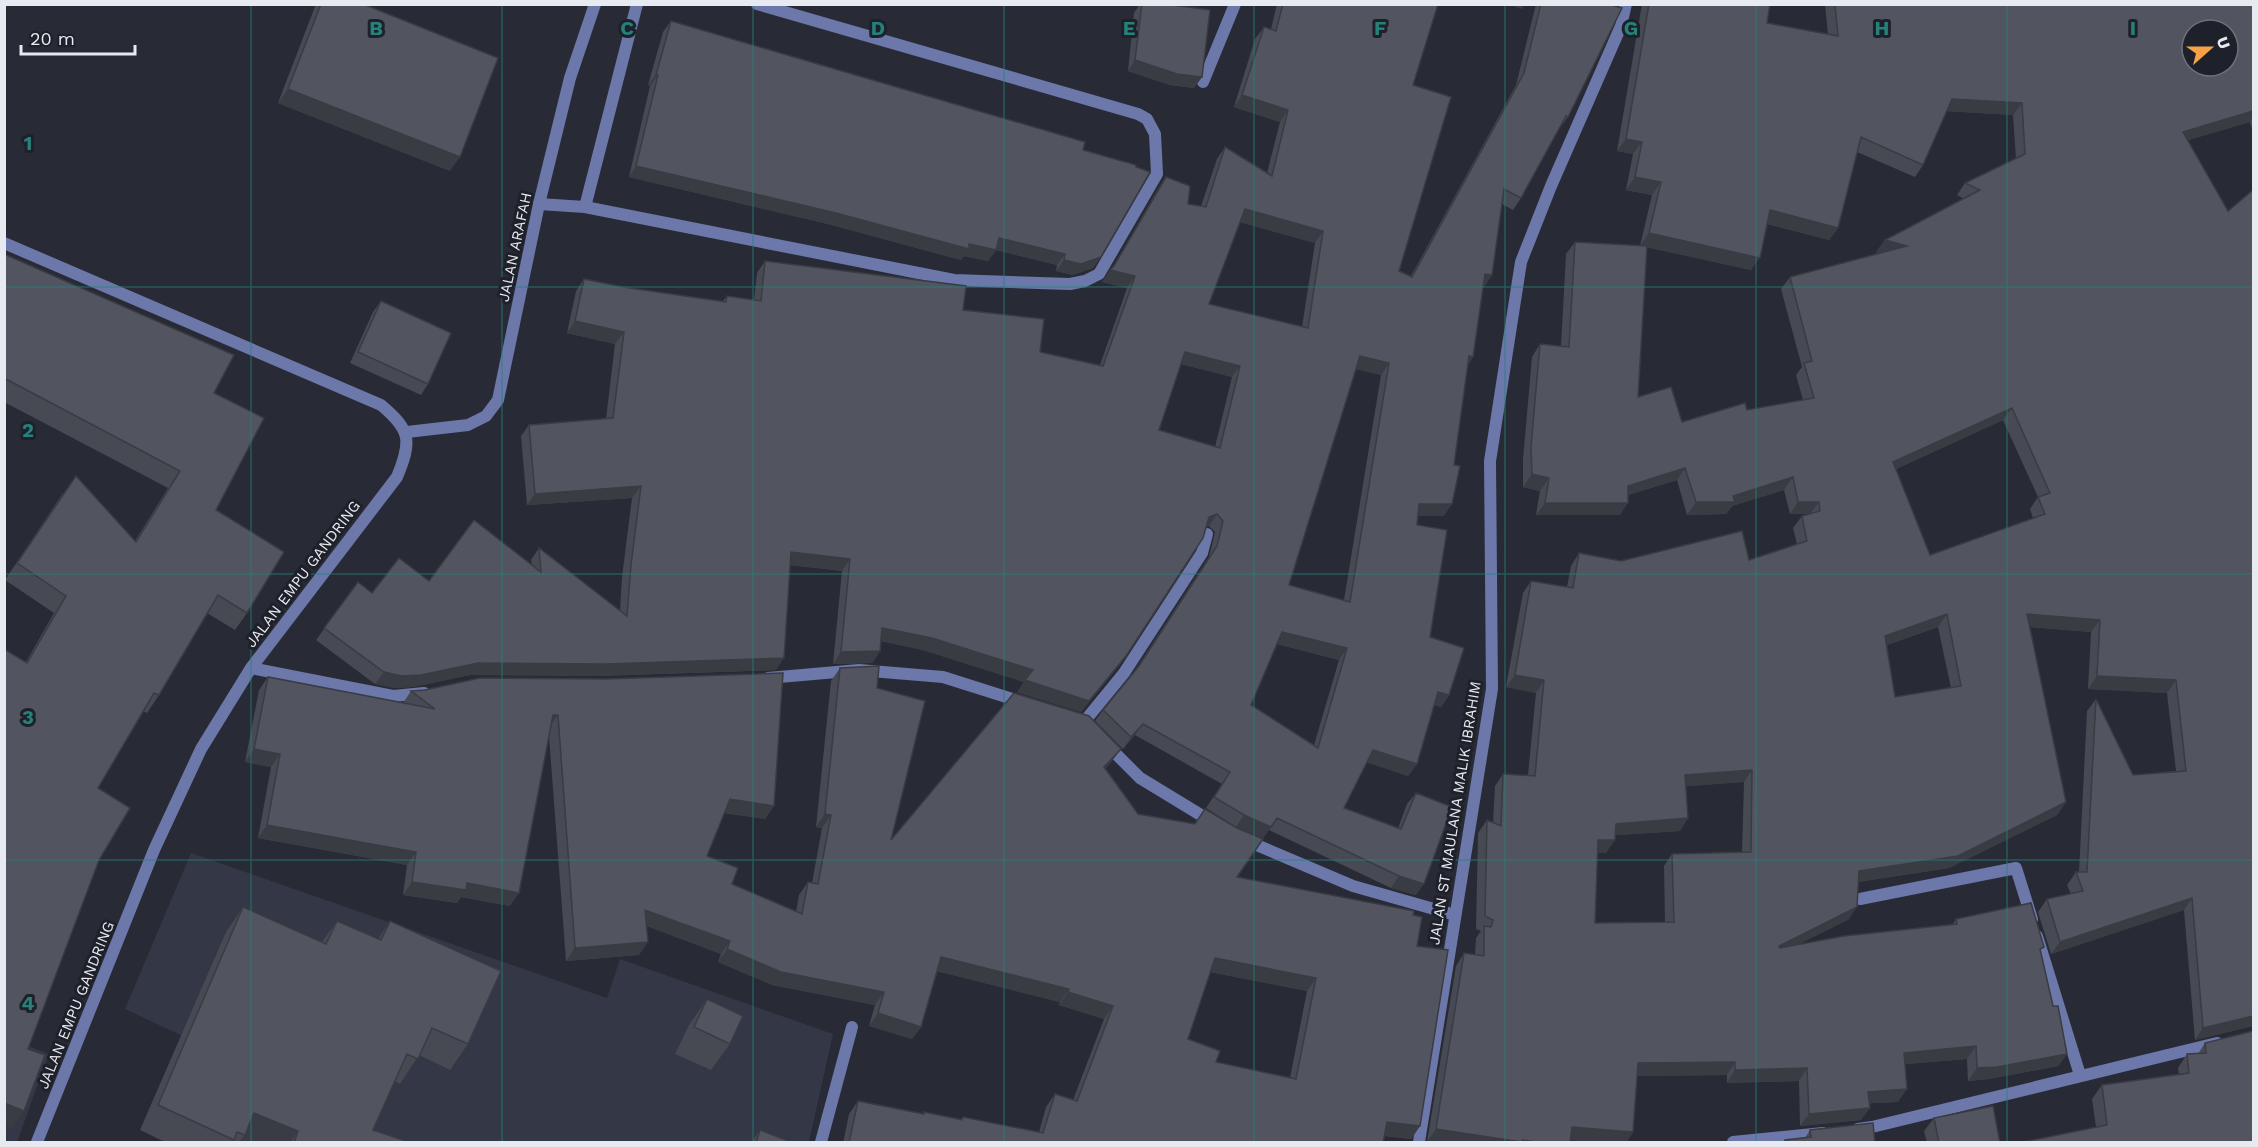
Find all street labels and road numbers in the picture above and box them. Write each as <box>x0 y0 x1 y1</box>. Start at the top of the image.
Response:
street label: JALAN ARAFAH <box>495 191 535 303</box>
street label: JALAN EMPU GANDRING <box>242 497 364 651</box>
street label: JALAN ST MAULANA MALIK IBRAHIM <box>1425 680 1485 946</box>
street label: JALAN EMPU GANDRING <box>34 919 118 1091</box>

